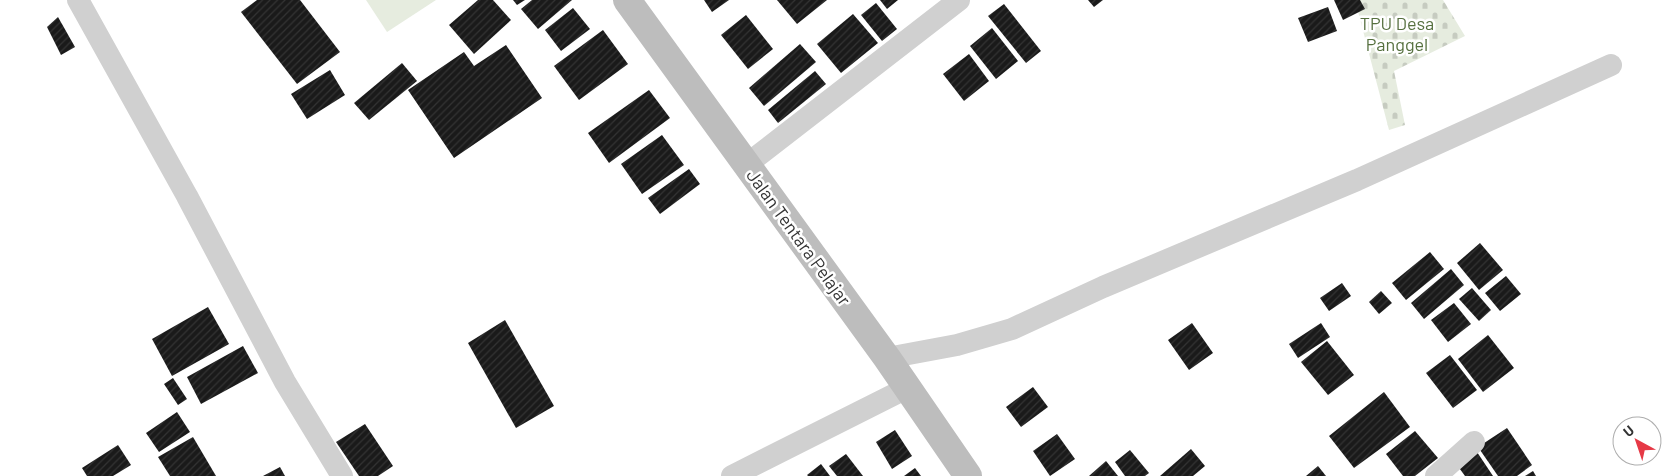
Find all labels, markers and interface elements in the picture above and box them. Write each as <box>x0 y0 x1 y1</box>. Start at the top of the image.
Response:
park label: TPU Desa Panggel <box>1360 12 1434 55</box>
street label: Jalan Tentara Pelajar <box>742 165 856 310</box>
north arrow <box>1612 416 1662 466</box>
text: U <box>1619 421 1637 440</box>

